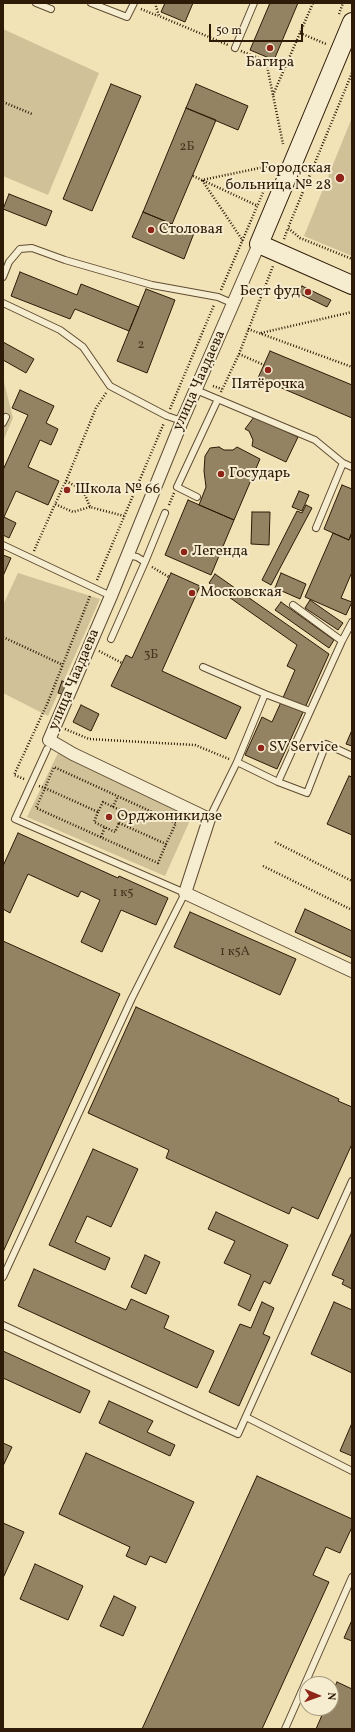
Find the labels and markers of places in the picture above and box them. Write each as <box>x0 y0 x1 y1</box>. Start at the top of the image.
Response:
marker: Багира <box>265 43 275 53</box>
place label: Багира <box>246 54 294 72</box>
place label: Городская больница № 28 <box>225 160 331 195</box>
marker: Городская больница № 28 <box>334 172 346 184</box>
place label: Столовая <box>159 221 223 239</box>
marker: Столовая <box>146 225 156 235</box>
place label: Бест фуд <box>240 283 300 301</box>
marker: Бест фуд <box>303 287 313 297</box>
marker: Пятёрочка <box>263 365 273 375</box>
place label: Пятёрочка <box>231 376 305 394</box>
place label: Государь <box>229 465 290 483</box>
marker: Государь <box>216 469 226 479</box>
place label: Школа № 66 <box>75 481 160 499</box>
marker: Школа № 66 <box>62 485 72 495</box>
place label: Легенда <box>192 543 248 561</box>
marker: Легенда <box>179 547 189 557</box>
place label: Московская <box>200 584 282 602</box>
marker: Московская <box>187 588 197 598</box>
place label: SV Service <box>269 739 338 757</box>
marker: SV Service <box>256 743 266 753</box>
place label: Орджоникидзе <box>117 808 222 826</box>
marker: Орджоникидзе <box>104 812 114 822</box>

